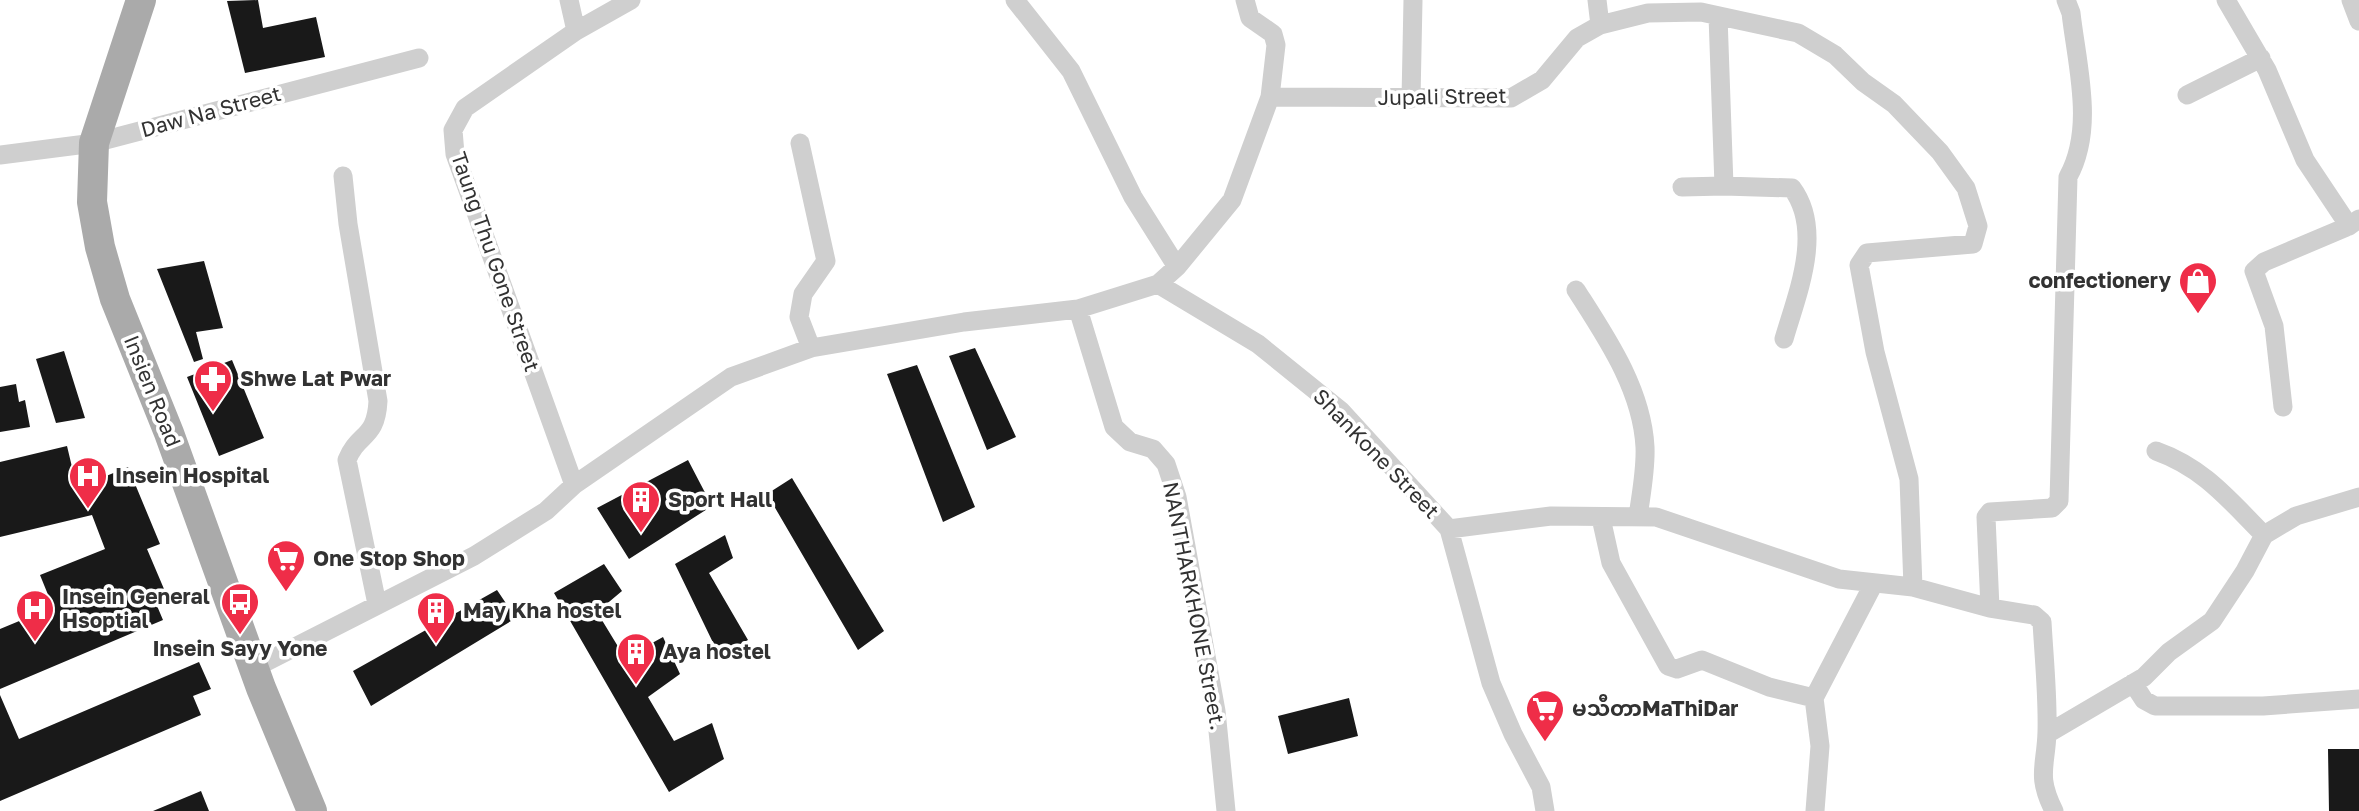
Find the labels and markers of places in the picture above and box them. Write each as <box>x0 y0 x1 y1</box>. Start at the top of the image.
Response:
shop icon: confectionery <box>2177 260 2219 315</box>
place label: confectionery <box>2028 267 2171 293</box>
pharmacy icon: Shwe Lat Pwar <box>192 358 234 413</box>
place label: Shwe Lat Pwar <box>240 365 391 391</box>
hospital icon: Insein Hospital <box>67 455 109 510</box>
place label: Insein Hospital <box>115 462 269 488</box>
building icon: Sport Hall <box>620 479 662 534</box>
place label: Sport Hall <box>668 486 772 512</box>
supermarket icon: One Stop Shop <box>265 538 307 593</box>
place label: One Stop Shop <box>313 545 465 571</box>
bus stop icon: Insein Sayy Yone <box>219 581 261 636</box>
place label: Insein General Hsoptial <box>62 583 210 633</box>
hospital icon: Insein General Hsoptial <box>14 588 56 643</box>
building icon: May Kha hostel <box>415 590 457 645</box>
place label: May Kha hostel <box>463 597 622 623</box>
building icon: Aya hostel <box>615 631 657 686</box>
place label: Insein Sayy Yone <box>152 635 328 661</box>
place label: Aya hostel <box>663 638 771 664</box>
supermarket icon: မသီတာMaThiDar <box>1524 688 1566 743</box>
place label: မသီတာMaThiDar <box>1572 694 1739 721</box>

